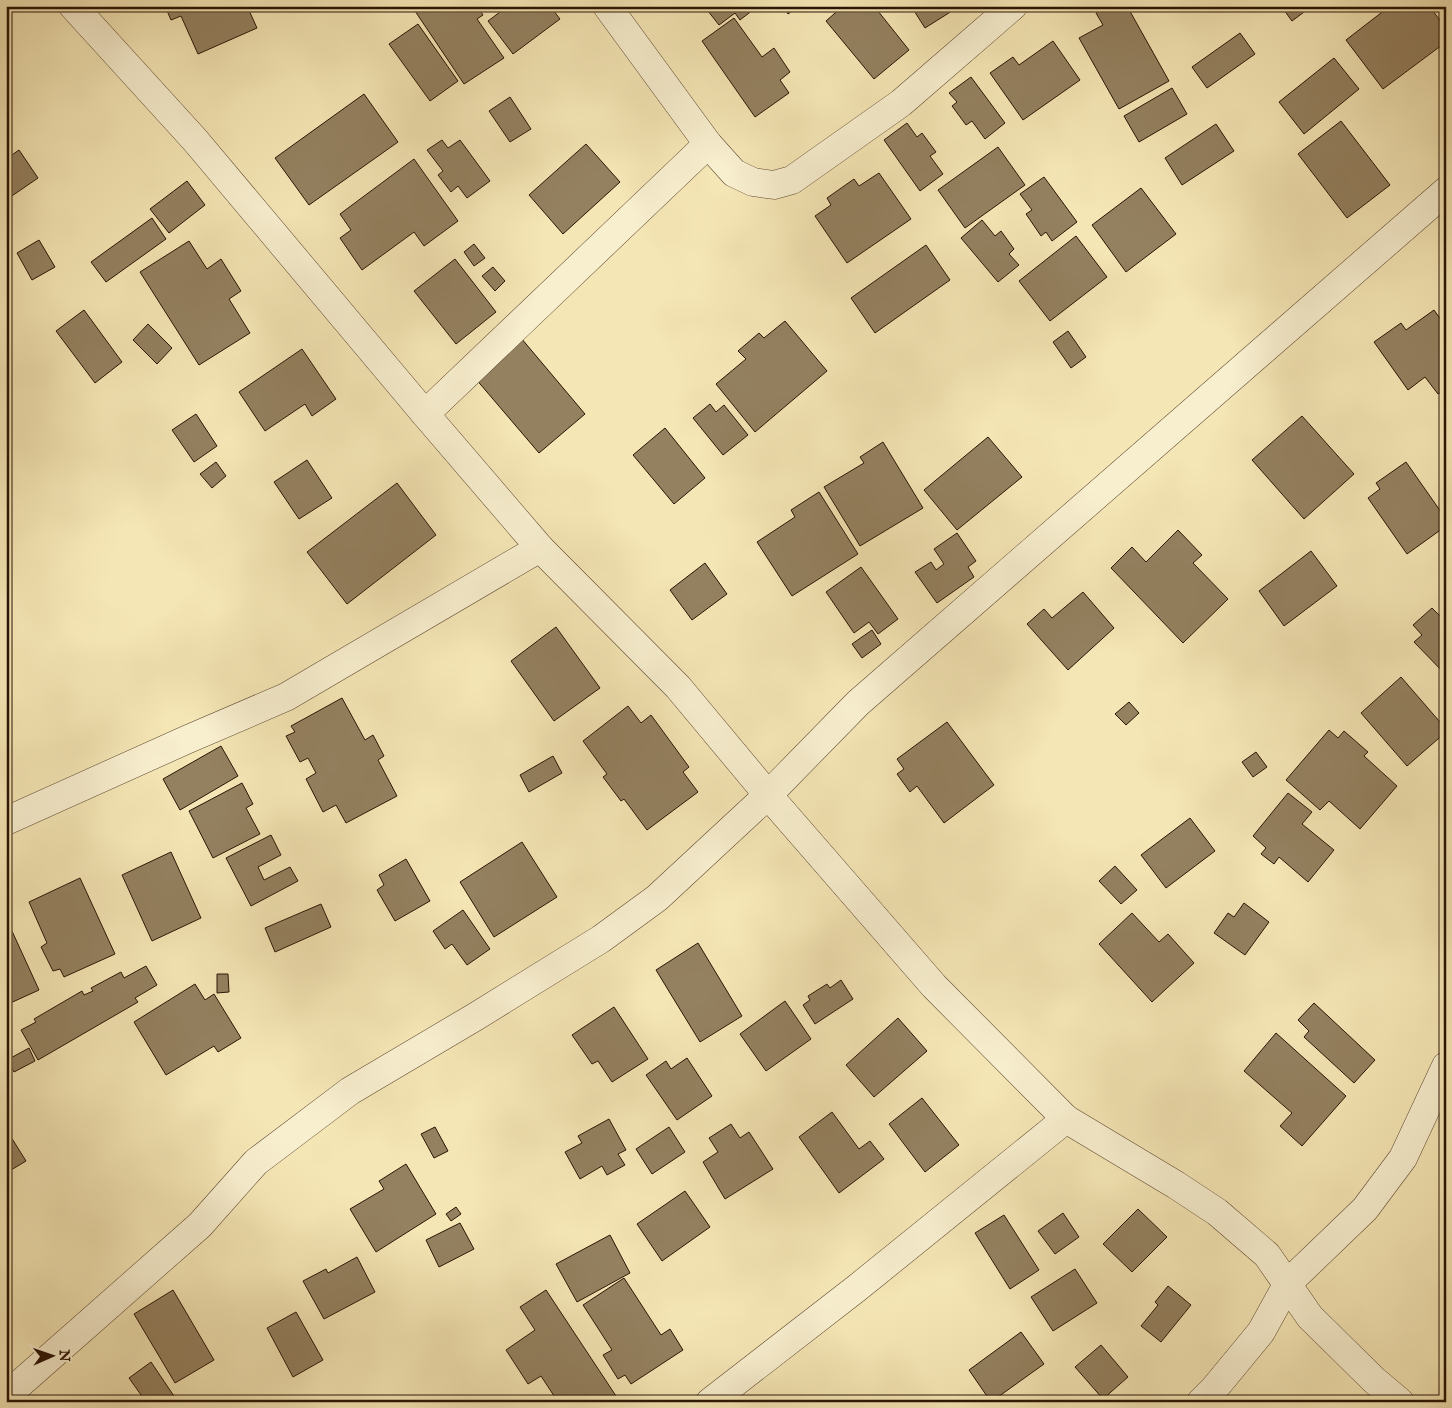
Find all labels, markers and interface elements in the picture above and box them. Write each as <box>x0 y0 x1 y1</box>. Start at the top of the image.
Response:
north arrow <box>28 1330 78 1380</box>
text: N <box>55 1348 73 1362</box>

